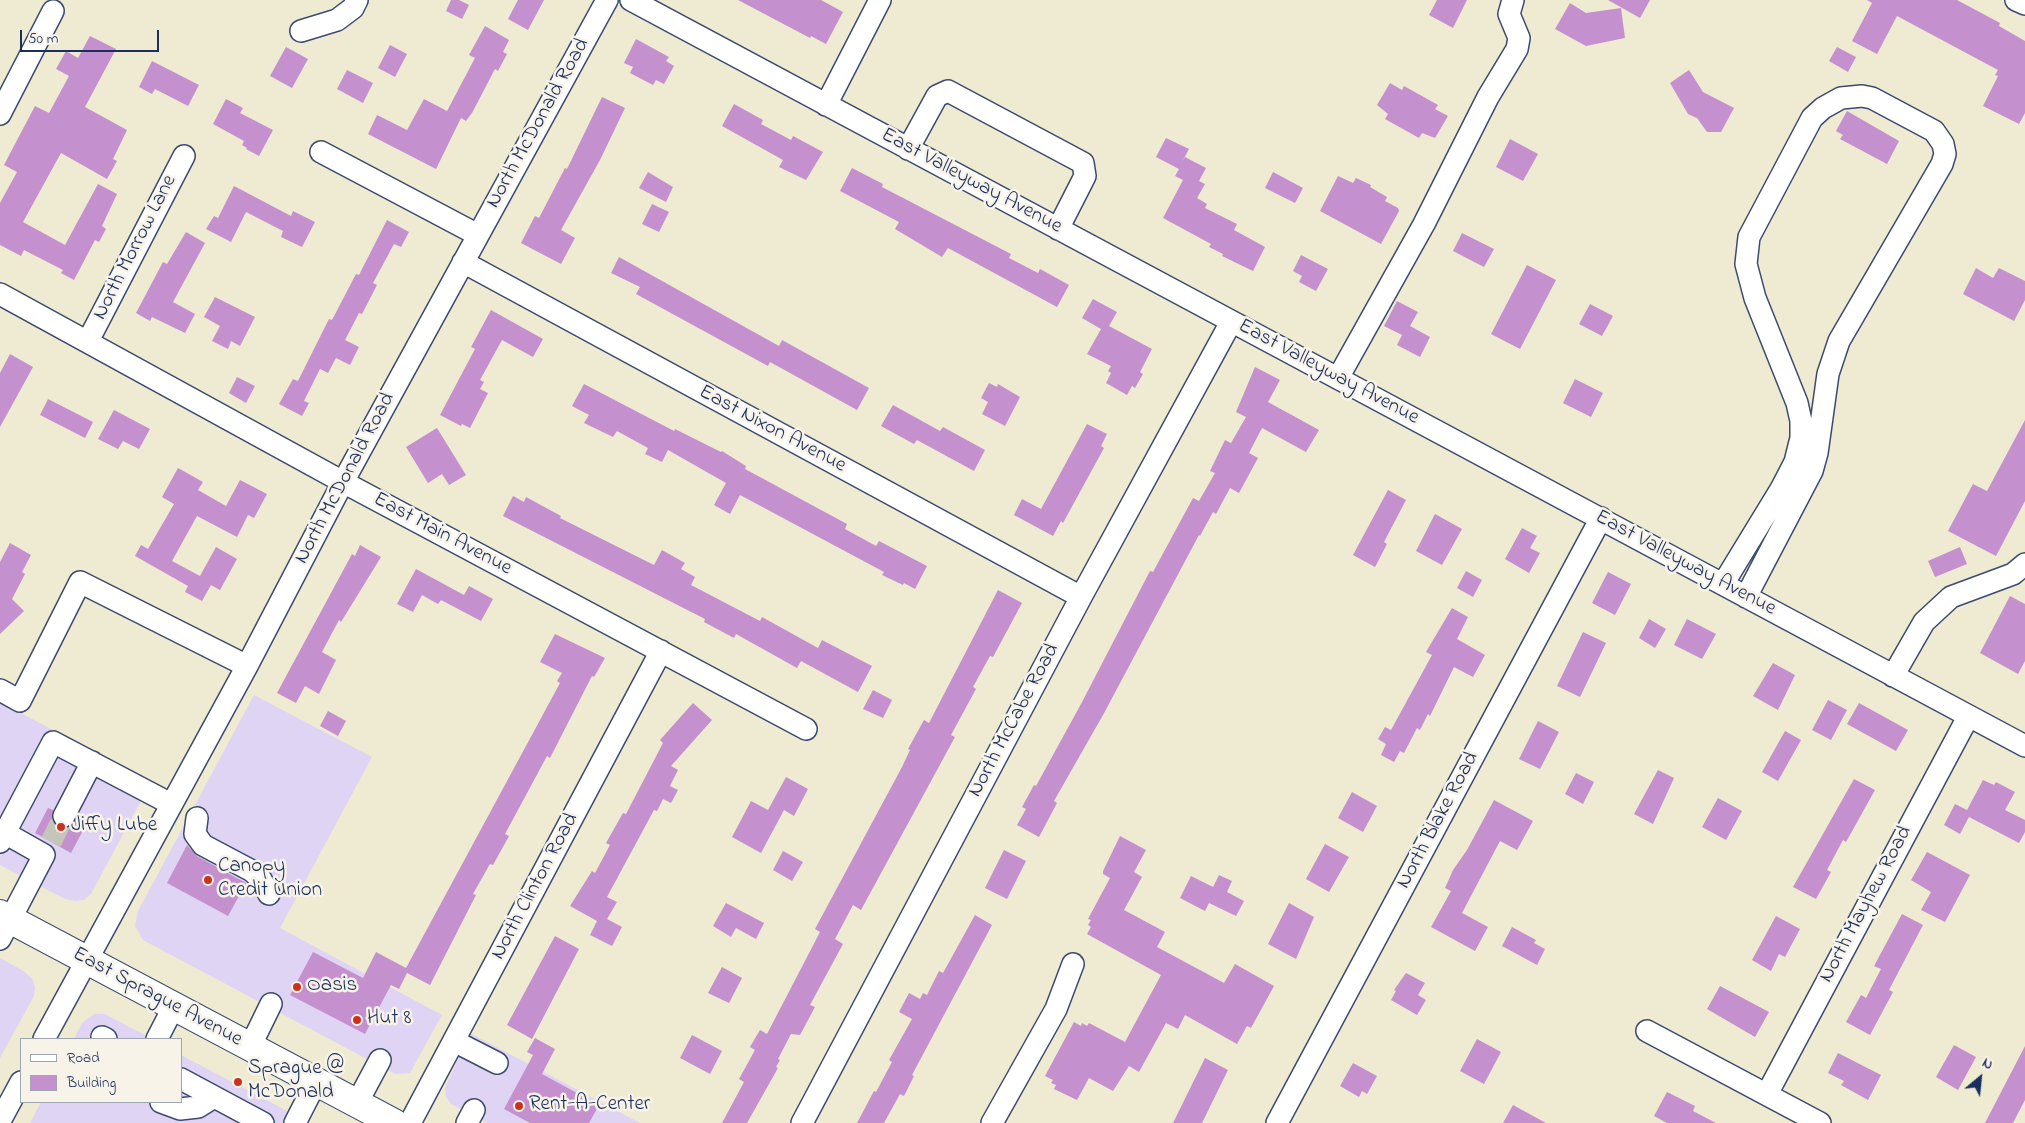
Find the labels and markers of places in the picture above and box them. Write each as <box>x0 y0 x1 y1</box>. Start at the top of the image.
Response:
place label: Jiffy Lube <box>71 814 157 840</box>
marker: Jiffy Lube <box>55 821 67 833</box>
place label: Canopy Credit Union <box>218 855 322 905</box>
marker: Canopy Credit Union <box>202 874 214 886</box>
place label: Oasis <box>307 974 357 1000</box>
marker: Oasis <box>291 981 303 993</box>
place label: Hut 8 <box>367 1007 411 1033</box>
marker: Hut 8 <box>351 1014 363 1026</box>
place label: Sprague @ McDonald <box>248 1057 344 1107</box>
marker: Sprague @ McDonald <box>232 1076 244 1088</box>
place label: Rent-A-Center <box>529 1093 650 1119</box>
marker: Rent-A-Center <box>513 1100 525 1112</box>

